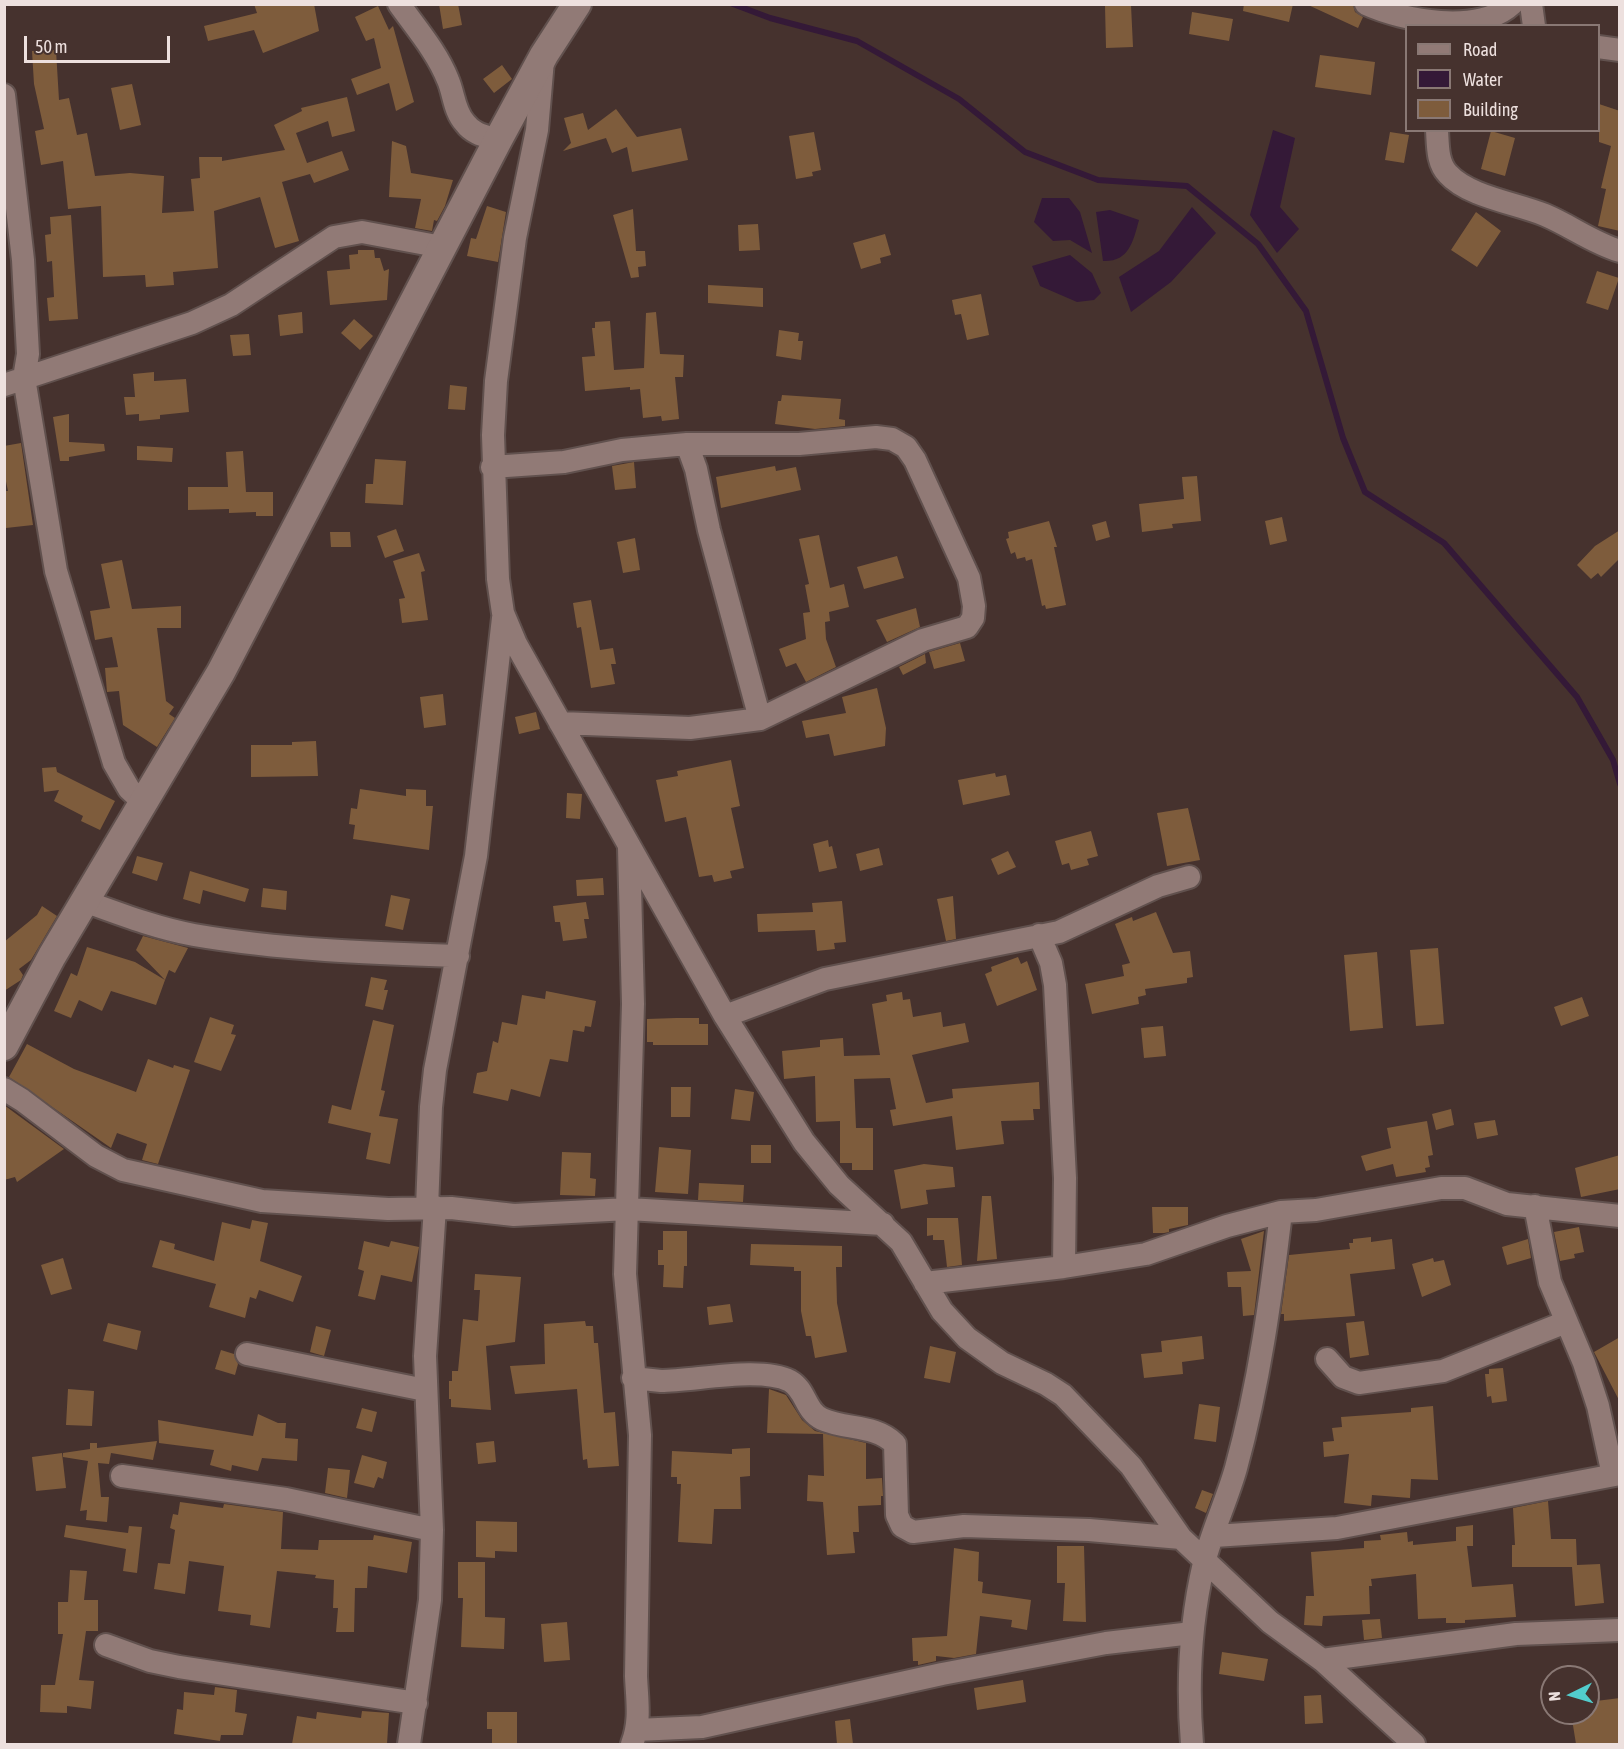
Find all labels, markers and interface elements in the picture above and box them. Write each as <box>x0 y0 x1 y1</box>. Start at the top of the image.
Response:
scale bar <box>27 24 172 62</box>
legend <box>1405 24 1600 132</box>
text: 50 m <box>35 36 67 57</box>
text: Road <box>1463 39 1497 60</box>
text: Water <box>1463 69 1502 90</box>
text: Building <box>1463 99 1518 120</box>
north arrow <box>1540 1665 1600 1725</box>
text: N <box>1545 1691 1563 1702</box>

